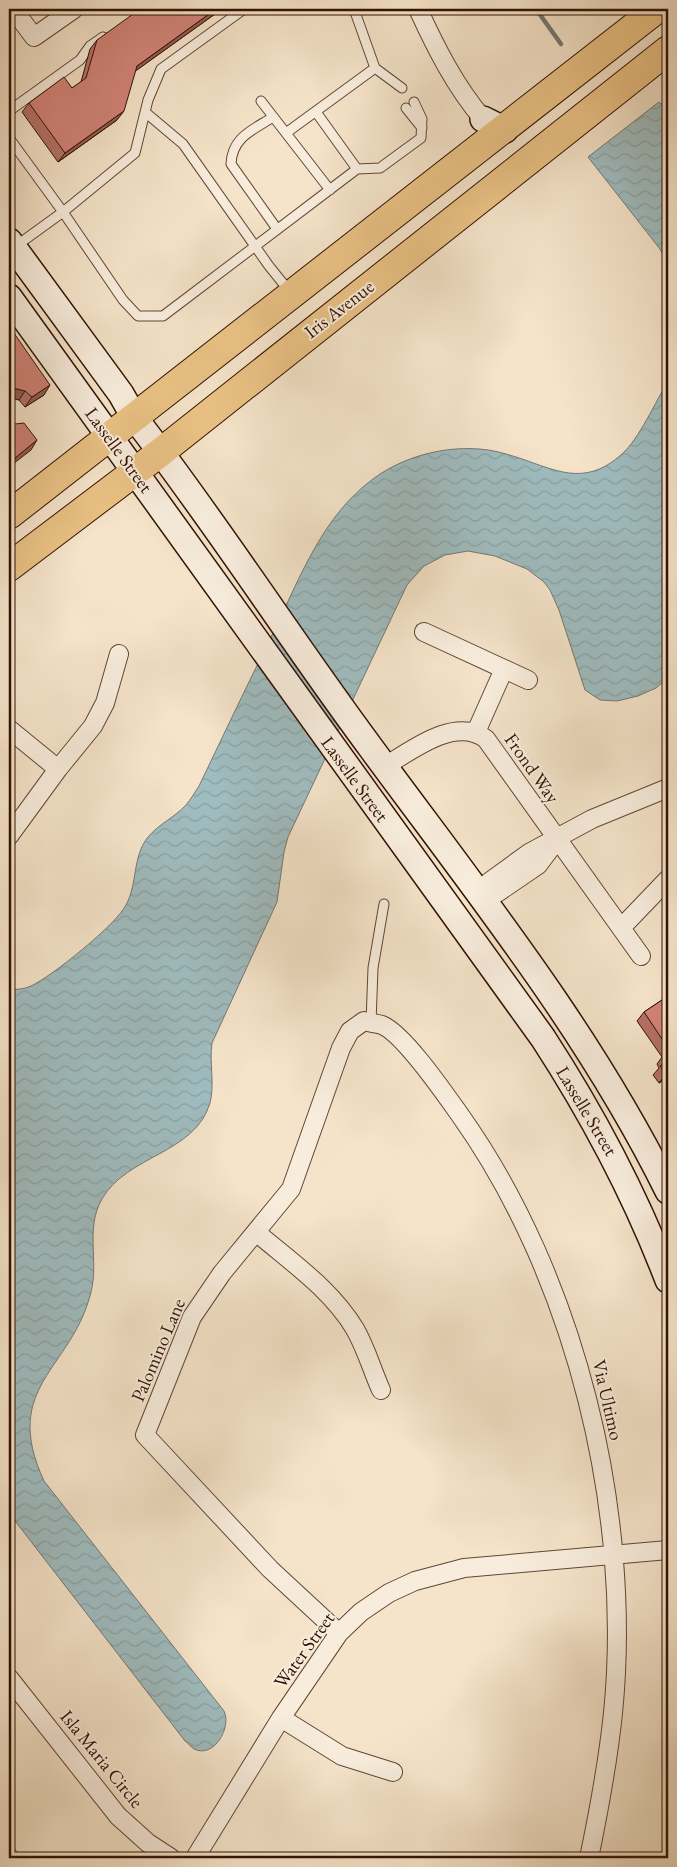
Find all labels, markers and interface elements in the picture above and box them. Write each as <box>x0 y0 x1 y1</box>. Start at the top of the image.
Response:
street label: Iris Avenue <box>299 274 379 344</box>
street label: Lasselle Street <box>79 402 159 498</box>
street label: Frond Way <box>499 728 566 809</box>
street label: Lasselle Street <box>315 731 395 827</box>
street label: Lasselle Street <box>550 1062 624 1161</box>
street label: Palomino Lane <box>125 1295 191 1405</box>
street label: Via Ultimo <box>587 1357 629 1443</box>
street label: Water Street <box>268 1607 340 1693</box>
street label: Isla Maria Circle <box>55 1705 149 1813</box>

